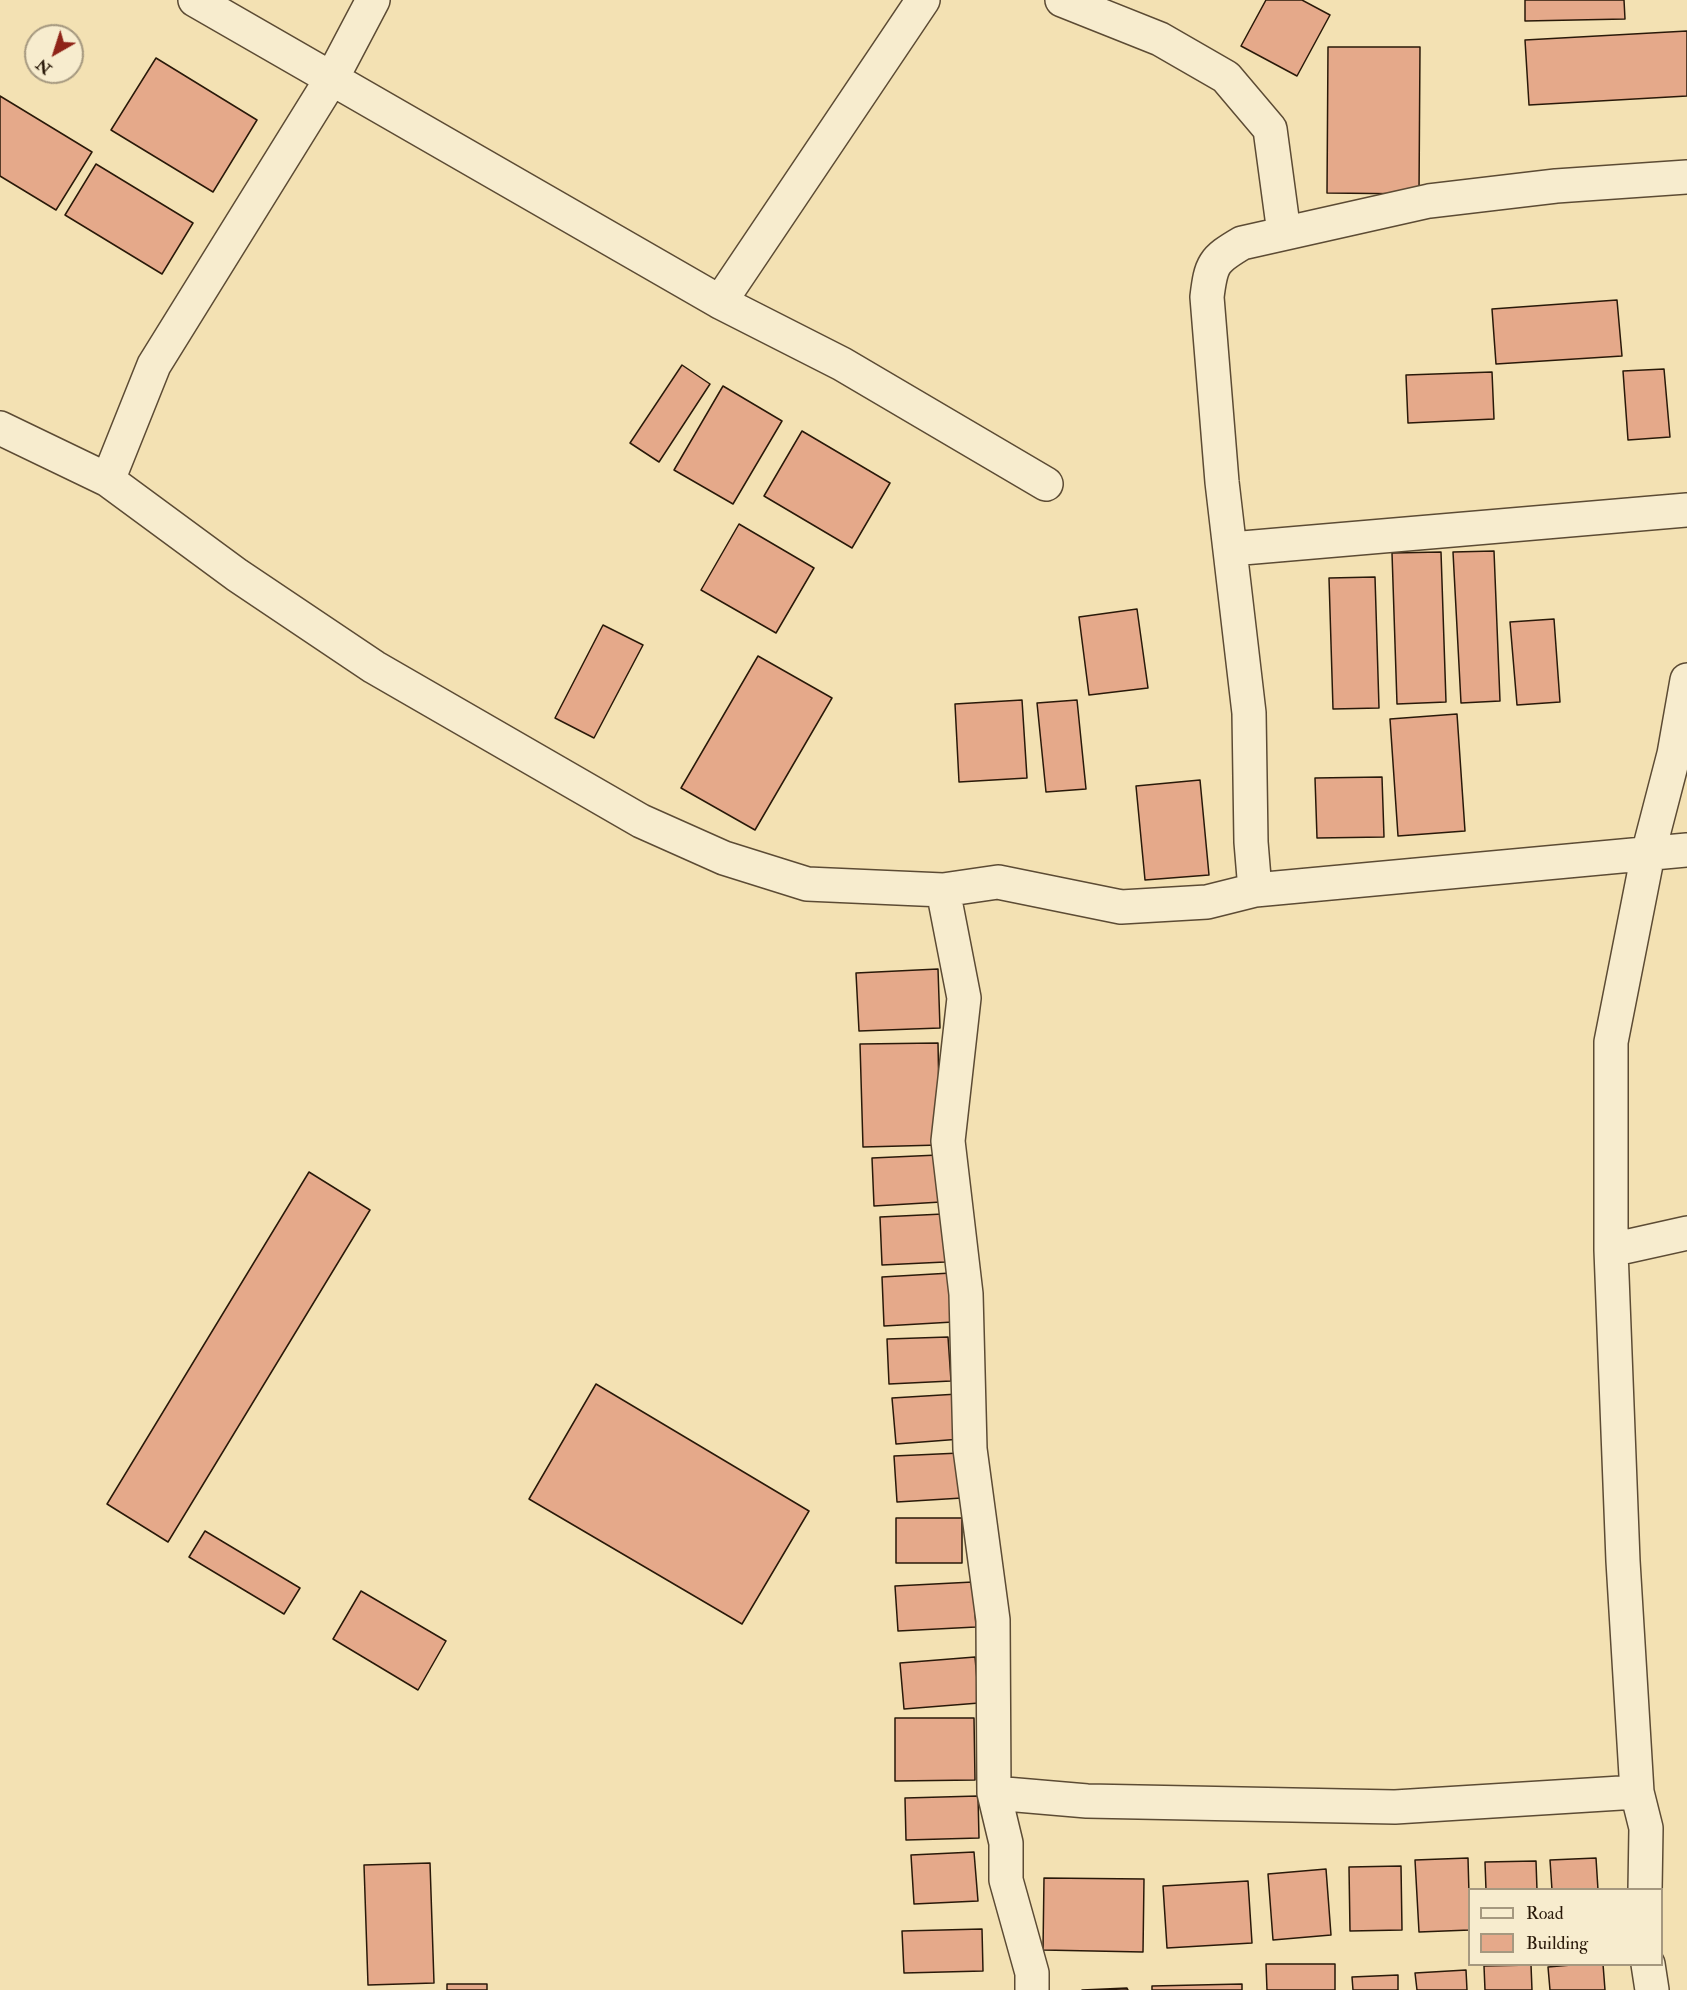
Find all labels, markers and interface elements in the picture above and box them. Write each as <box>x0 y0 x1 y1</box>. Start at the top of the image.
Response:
north arrow <box>24 24 84 84</box>
text: N <box>32 54 56 79</box>
legend <box>1468 1888 1663 1966</box>
text: Road <box>1526 1902 1564 1925</box>
text: Building <box>1526 1932 1588 1955</box>

